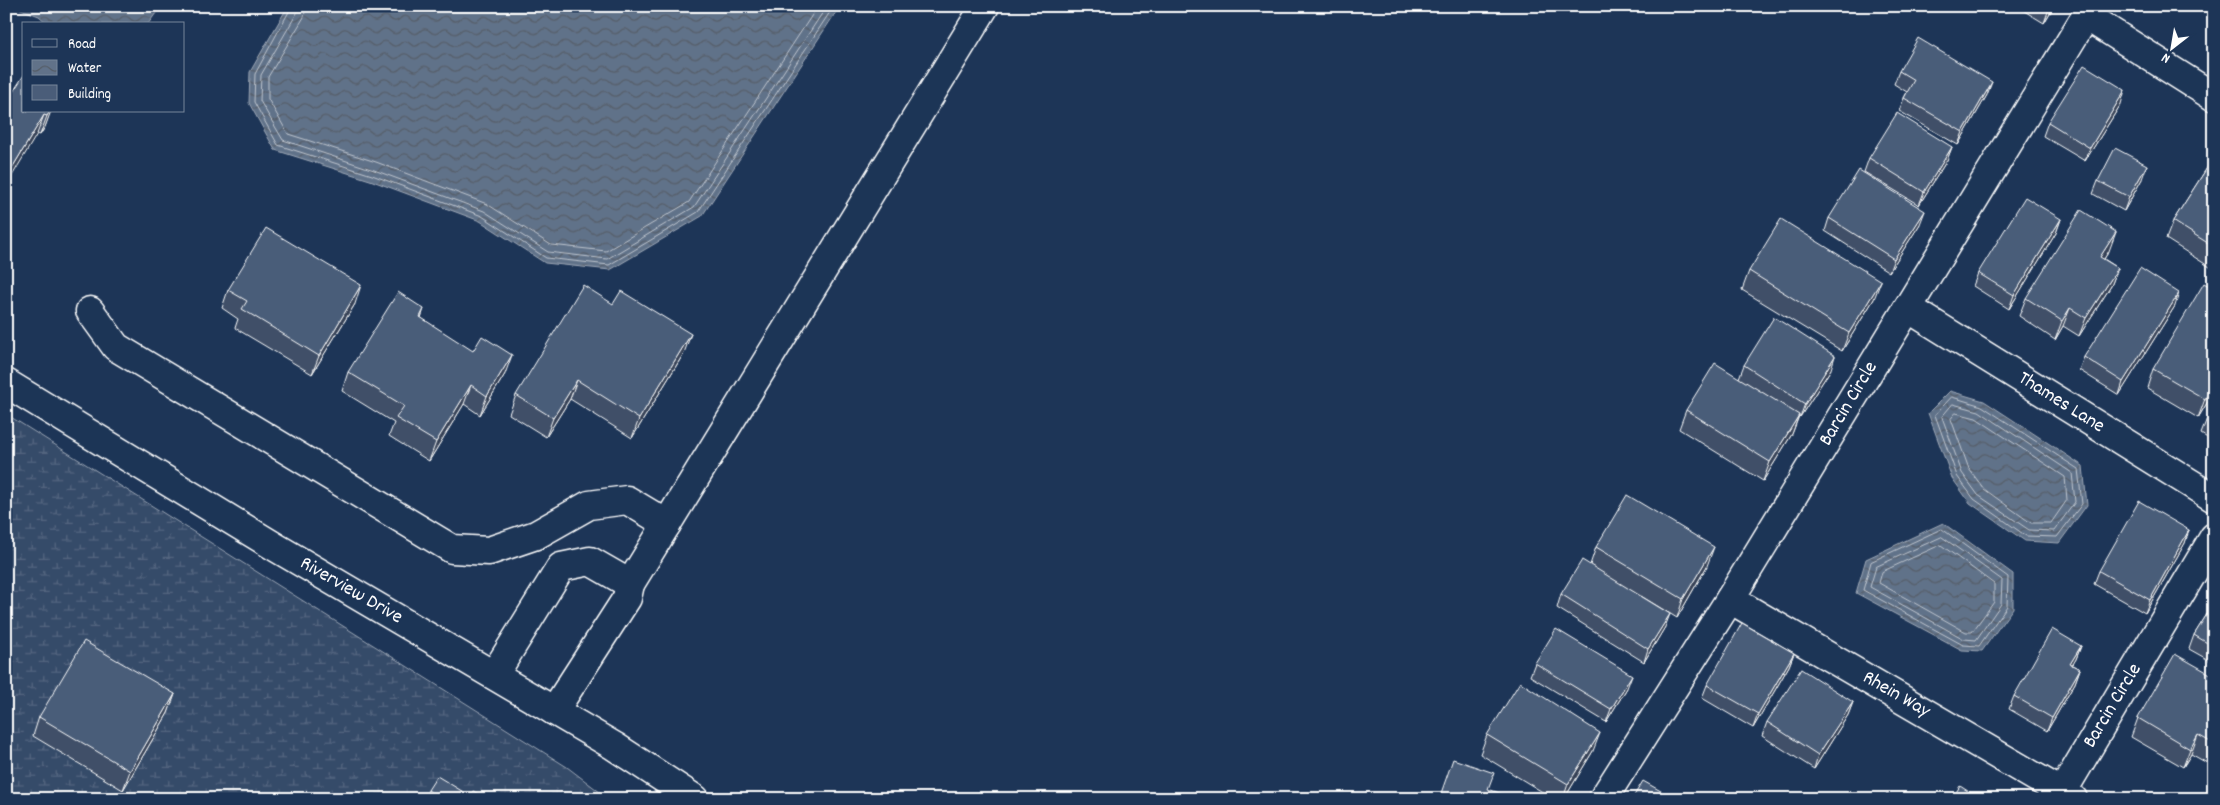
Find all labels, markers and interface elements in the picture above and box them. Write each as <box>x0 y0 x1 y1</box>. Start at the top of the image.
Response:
legend <box>22 22 185 112</box>
north arrow <box>2148 22 2198 72</box>
text: Road <box>68 34 96 56</box>
text: N <box>2158 47 2174 68</box>
text: Water <box>68 58 102 80</box>
text: Building <box>68 84 111 106</box>
street label: Barcin Circle <box>1813 356 1885 452</box>
street label: Thames Lane <box>2012 365 2110 441</box>
street label: Riverview Drive <box>294 550 408 632</box>
street label: Barcin Circle <box>2077 658 2149 754</box>
street label: Rhein Way <box>1857 664 1936 726</box>

